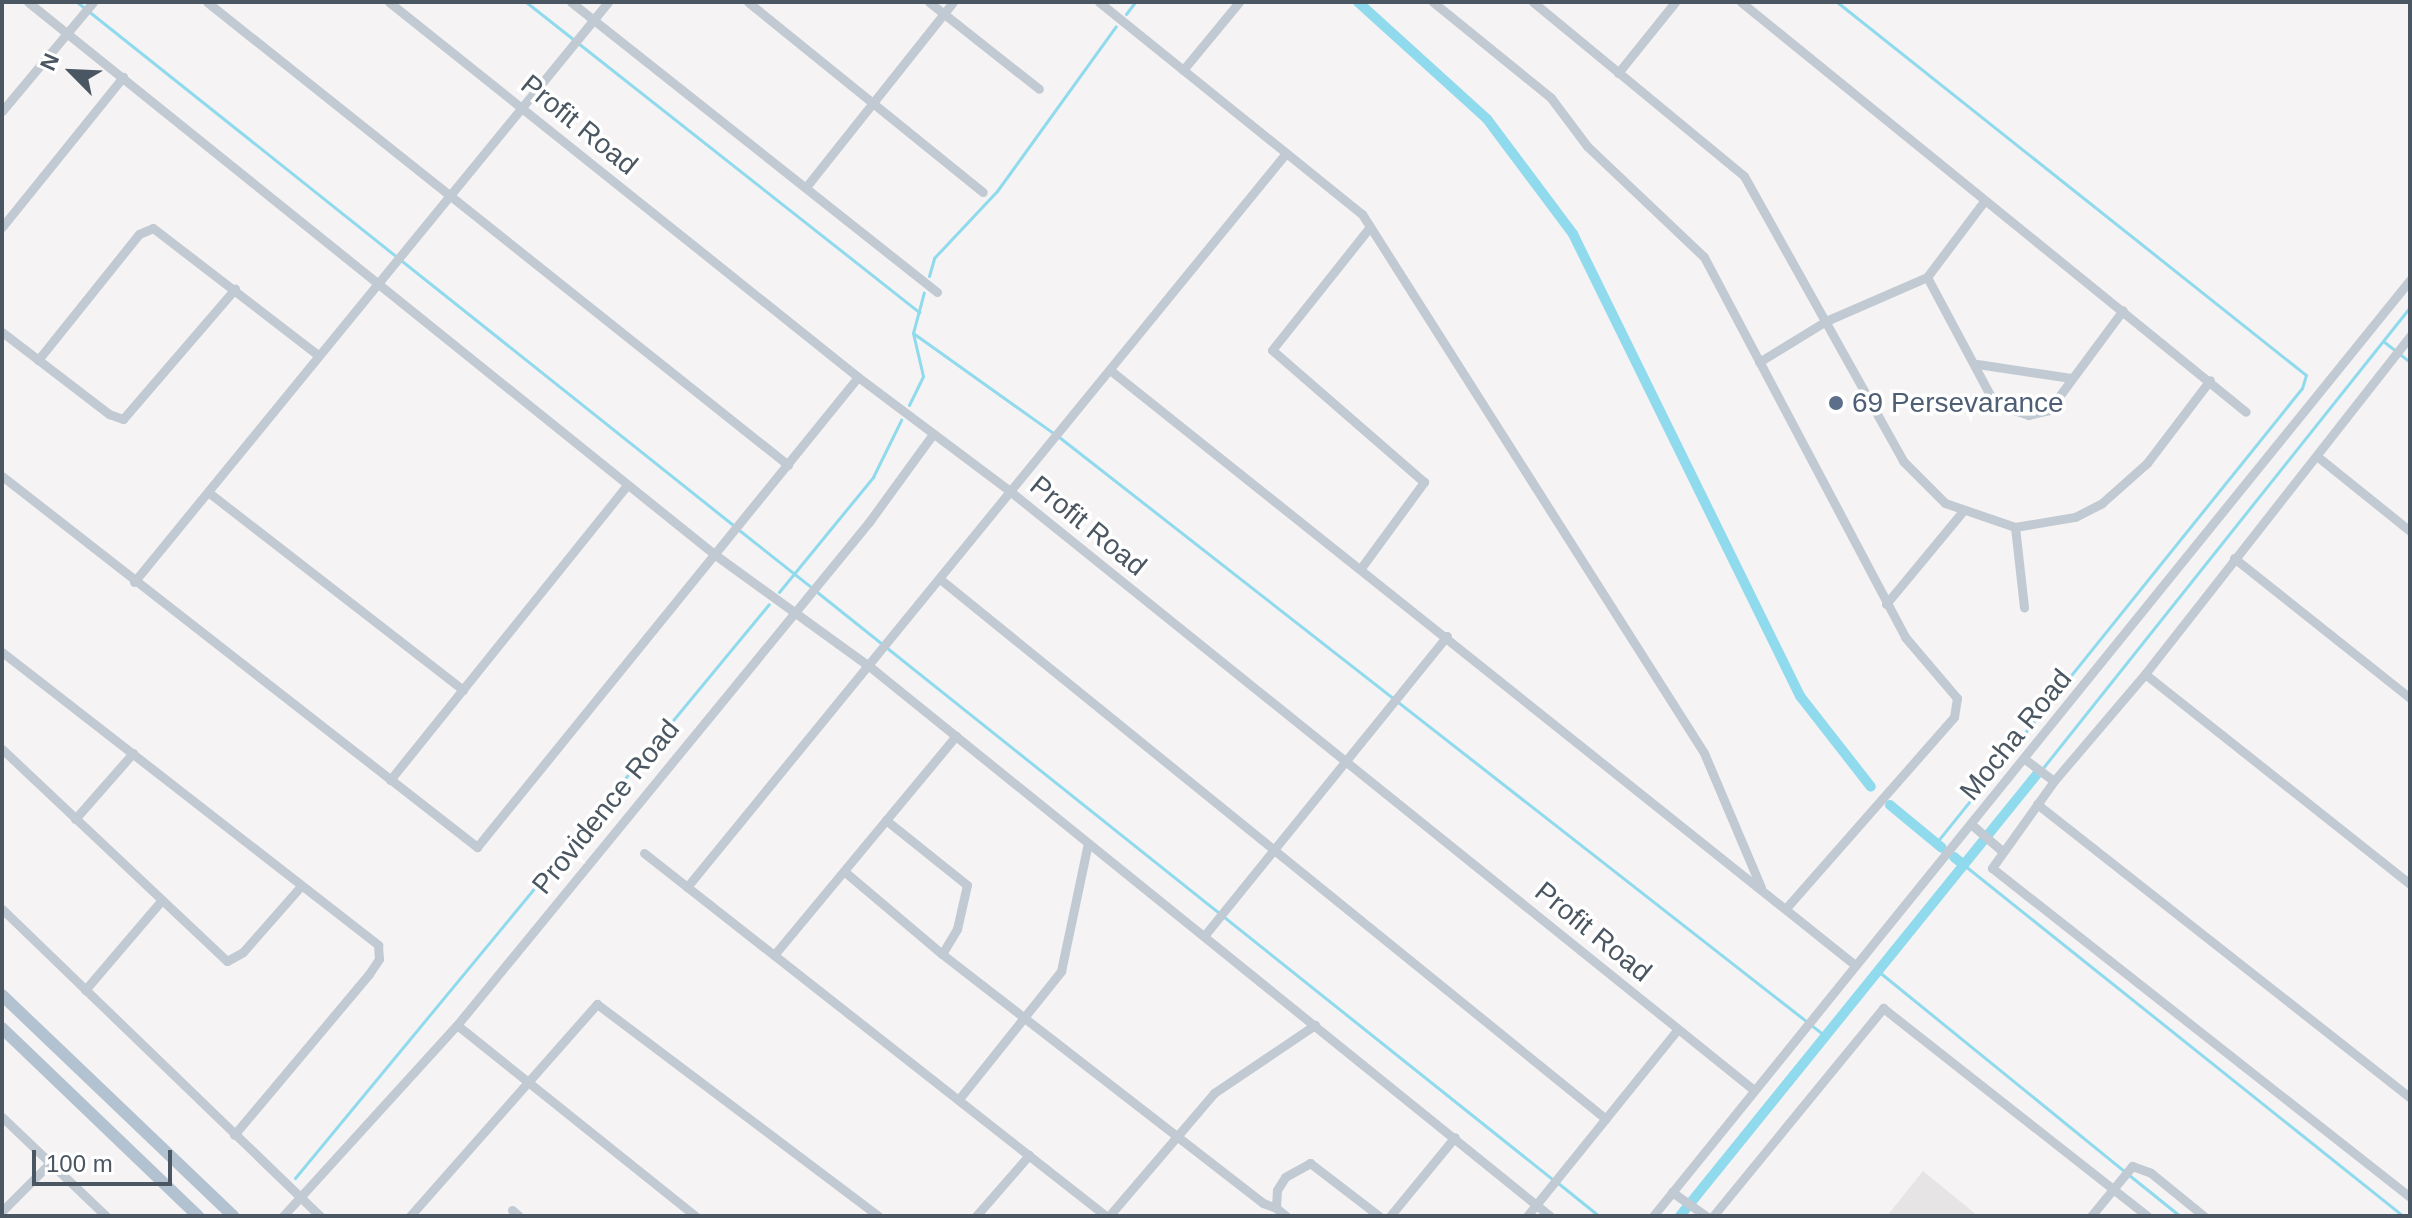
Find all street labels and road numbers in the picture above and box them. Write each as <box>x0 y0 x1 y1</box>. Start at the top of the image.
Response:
street label: Profit Road <box>514 68 644 182</box>
street label: Profit Road <box>1023 469 1153 583</box>
street label: Mocha Road <box>1953 663 2079 807</box>
street label: Providence Road <box>525 713 687 901</box>
street label: Profit Road <box>1528 875 1658 989</box>

